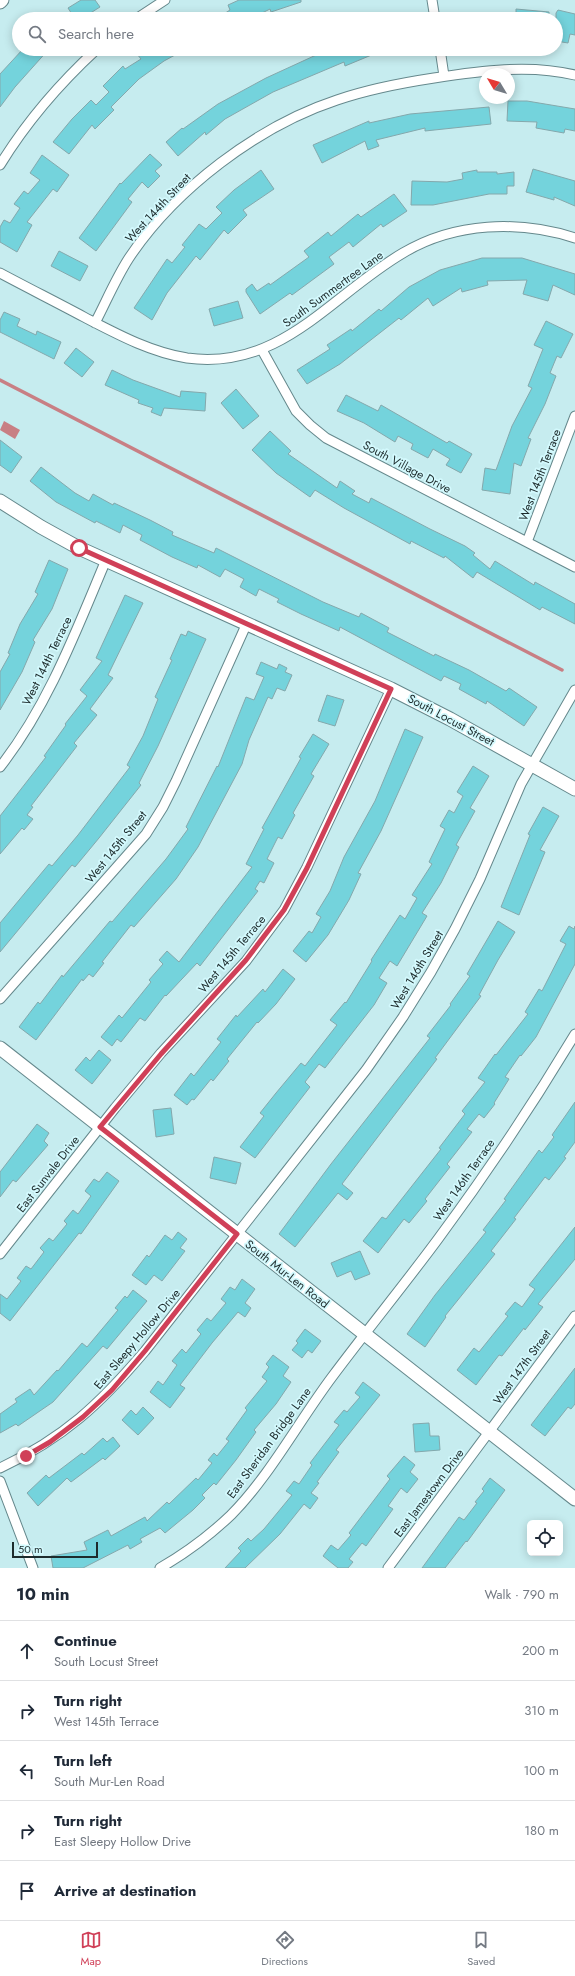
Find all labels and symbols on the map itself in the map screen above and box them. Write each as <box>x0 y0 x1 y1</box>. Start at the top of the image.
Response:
north arrow <box>479 68 515 104</box>
street label: West 144th Street <box>121 169 195 247</box>
street label: South Summertree Lane <box>279 246 387 332</box>
street label: West 145th Terrace <box>514 427 566 523</box>
street label: South Village Drive <box>360 436 454 498</box>
route start <box>70 539 88 557</box>
street label: West 144th Terrace <box>18 613 76 709</box>
street label: South Locust Street <box>404 689 498 751</box>
street label: West 145th Street <box>81 807 151 887</box>
street label: West 145th Terrace <box>194 911 270 997</box>
street label: West 146th Street <box>386 927 448 1013</box>
street label: East Sunvale Drive <box>12 1132 84 1216</box>
street label: West 146th Terrace <box>429 1135 499 1225</box>
street label: South Mur-Len Road <box>241 1235 333 1313</box>
street label: East Sleepy Hollow Drive <box>89 1285 185 1393</box>
street label: West 147th Street <box>489 1326 555 1408</box>
street label: East Sheridan Bridge Lane <box>222 1384 316 1502</box>
street label: East Jamestown Drive <box>390 1445 468 1541</box>
route end <box>17 1447 35 1465</box>
scale bar <box>12 1540 98 1559</box>

